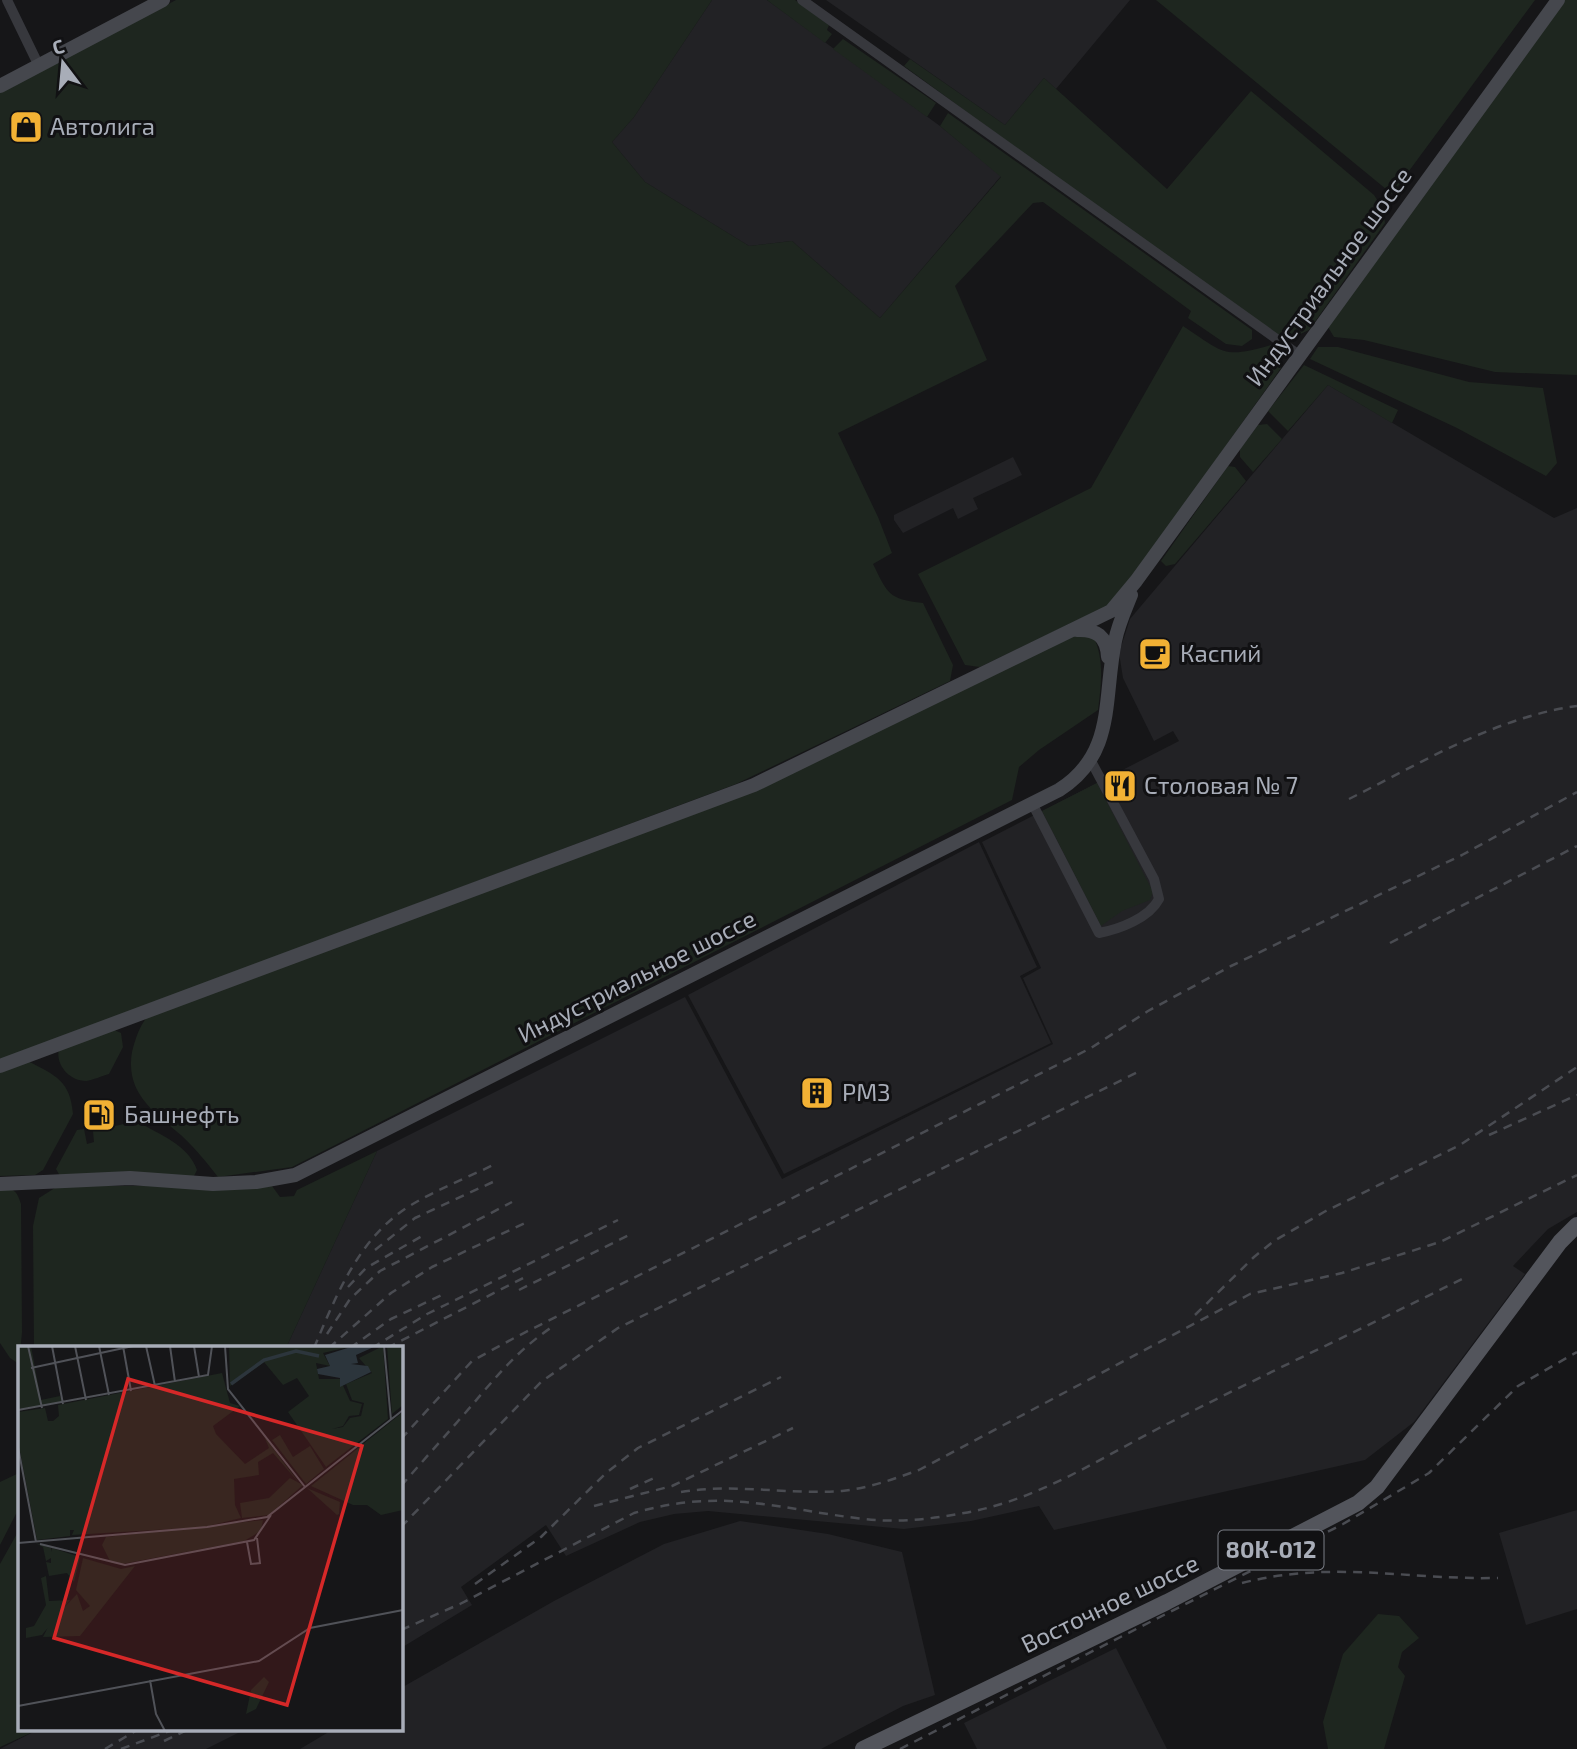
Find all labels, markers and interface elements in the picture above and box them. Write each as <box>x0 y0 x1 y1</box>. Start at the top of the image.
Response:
north arrow <box>28 28 98 98</box>
text: С <box>50 34 67 59</box>
shop icon: Автолига <box>7 108 45 146</box>
place label: Автолига <box>50 111 155 140</box>
street label: Индустриальное шоссе <box>1239 161 1418 392</box>
cafe icon: Каспий <box>1136 635 1174 673</box>
place label: Каспий <box>1180 638 1261 667</box>
restaurant icon: Столовая № 7 <box>1101 767 1139 805</box>
place label: Столовая № 7 <box>1144 770 1298 799</box>
street label: Индустриальное шоссе <box>513 903 761 1049</box>
building icon: РМЗ <box>798 1074 836 1112</box>
place label: РМЗ <box>842 1077 890 1106</box>
fuel station icon: Башнефть <box>80 1096 118 1134</box>
place label: Башнефть <box>124 1099 239 1128</box>
inset map <box>18 1346 402 1732</box>
road number: 80К-012 <box>1218 1530 1324 1569</box>
street label: Восточное шоссе <box>1016 1547 1203 1658</box>

